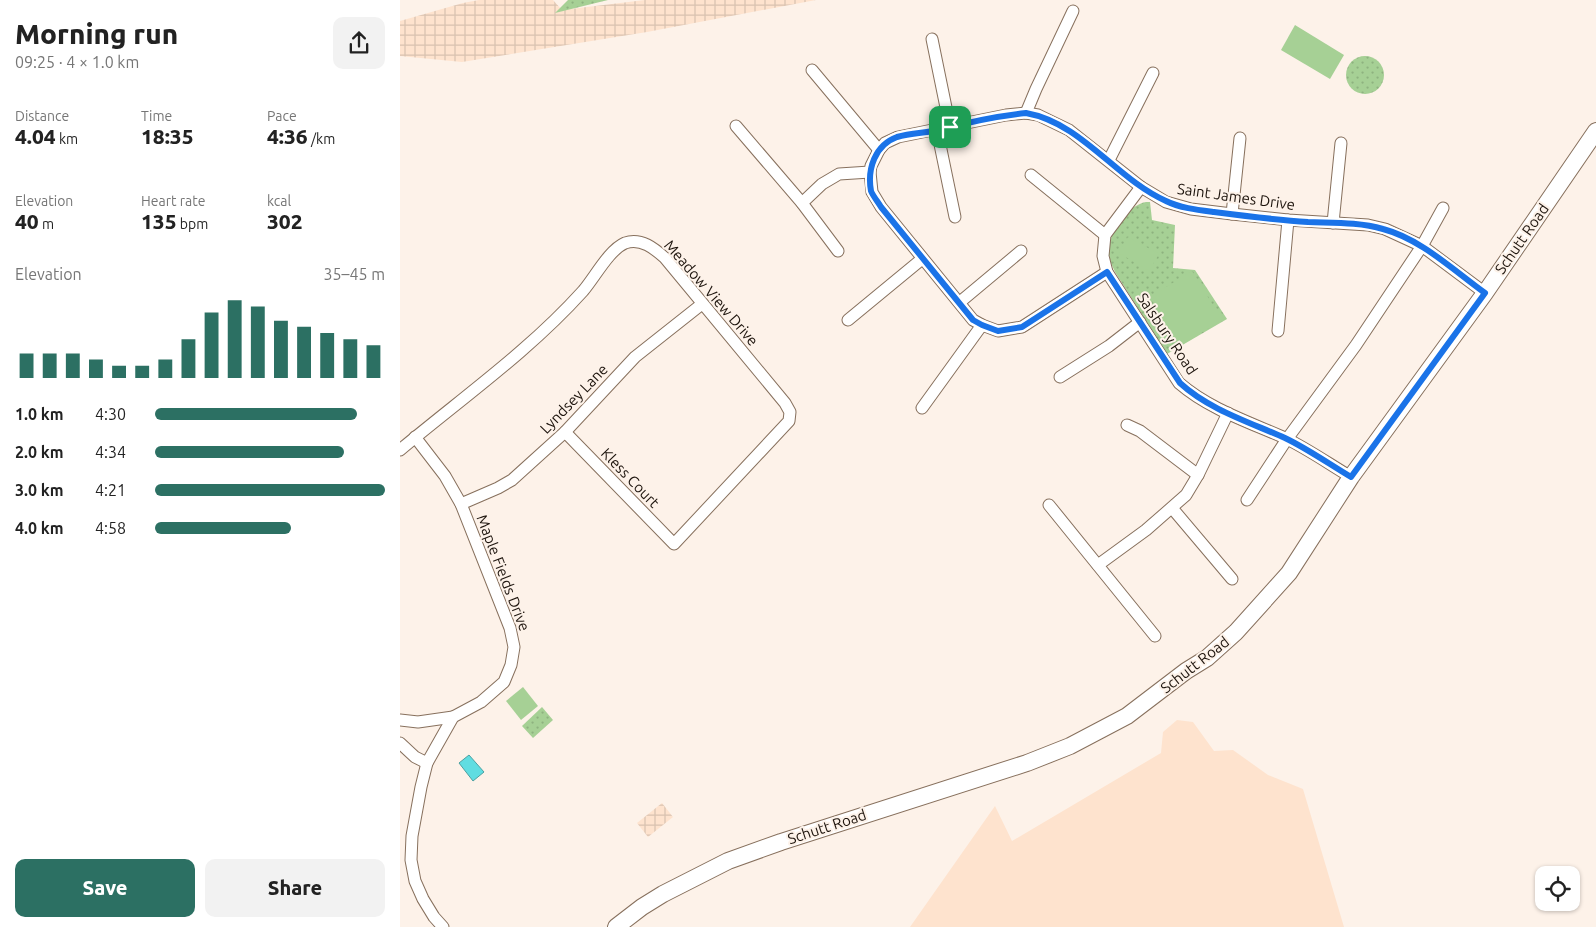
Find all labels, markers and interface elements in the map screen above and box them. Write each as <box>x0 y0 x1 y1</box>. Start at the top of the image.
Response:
button: share <box>333 17 385 69</box>
text: Morning run <box>15 18 178 49</box>
text: 09:25 · 4 × 1.0 km <box>15 53 139 71</box>
pin <box>929 106 971 148</box>
text: Distance <box>15 108 69 124</box>
text: Time <box>141 108 172 124</box>
text: Pace <box>267 108 297 124</box>
icon: arrive <box>936 113 964 141</box>
text: 4.04 <box>15 124 56 148</box>
text: 18:35 <box>141 124 194 148</box>
text: 4:36 <box>267 124 308 148</box>
text: km <box>56 131 78 147</box>
text: /km <box>308 131 335 147</box>
street label: Saint James Drive <box>1176 180 1296 213</box>
text: Elevation <box>15 193 73 209</box>
text: Heart rate <box>141 193 205 209</box>
text: kcal <box>267 193 291 209</box>
street label: Schutt Road <box>1491 200 1552 277</box>
text: 40 <box>15 209 39 233</box>
text: 135 <box>141 209 177 233</box>
text: 302 <box>267 209 303 233</box>
text: m <box>39 216 54 232</box>
text: bpm <box>177 216 208 232</box>
street label: Meadow View Drive <box>661 236 762 349</box>
text: Elevation <box>15 265 82 283</box>
text: 35–45 m <box>323 265 385 283</box>
street label: Salsbury Road <box>1134 290 1201 378</box>
street label: Lyndsey Lane <box>536 360 611 437</box>
text: 1.0 km <box>15 405 64 423</box>
text: 4:30 <box>95 405 126 423</box>
text: 2.0 km <box>15 443 64 461</box>
text: 4:34 <box>95 443 126 461</box>
street label: Kless Court <box>598 444 663 511</box>
text: 3.0 km <box>15 481 64 499</box>
text: 4:21 <box>95 481 126 499</box>
street label: Maple Fields Drive <box>473 512 533 633</box>
text: 4.0 km <box>15 519 64 537</box>
text: 4:58 <box>95 519 126 537</box>
street label: Schutt Road <box>1157 633 1232 696</box>
street label: Schutt Road <box>785 806 868 847</box>
button: Save <box>15 859 195 917</box>
button: Share <box>205 859 385 917</box>
map controls <box>1535 866 1580 911</box>
button: locate <box>1535 866 1580 911</box>

